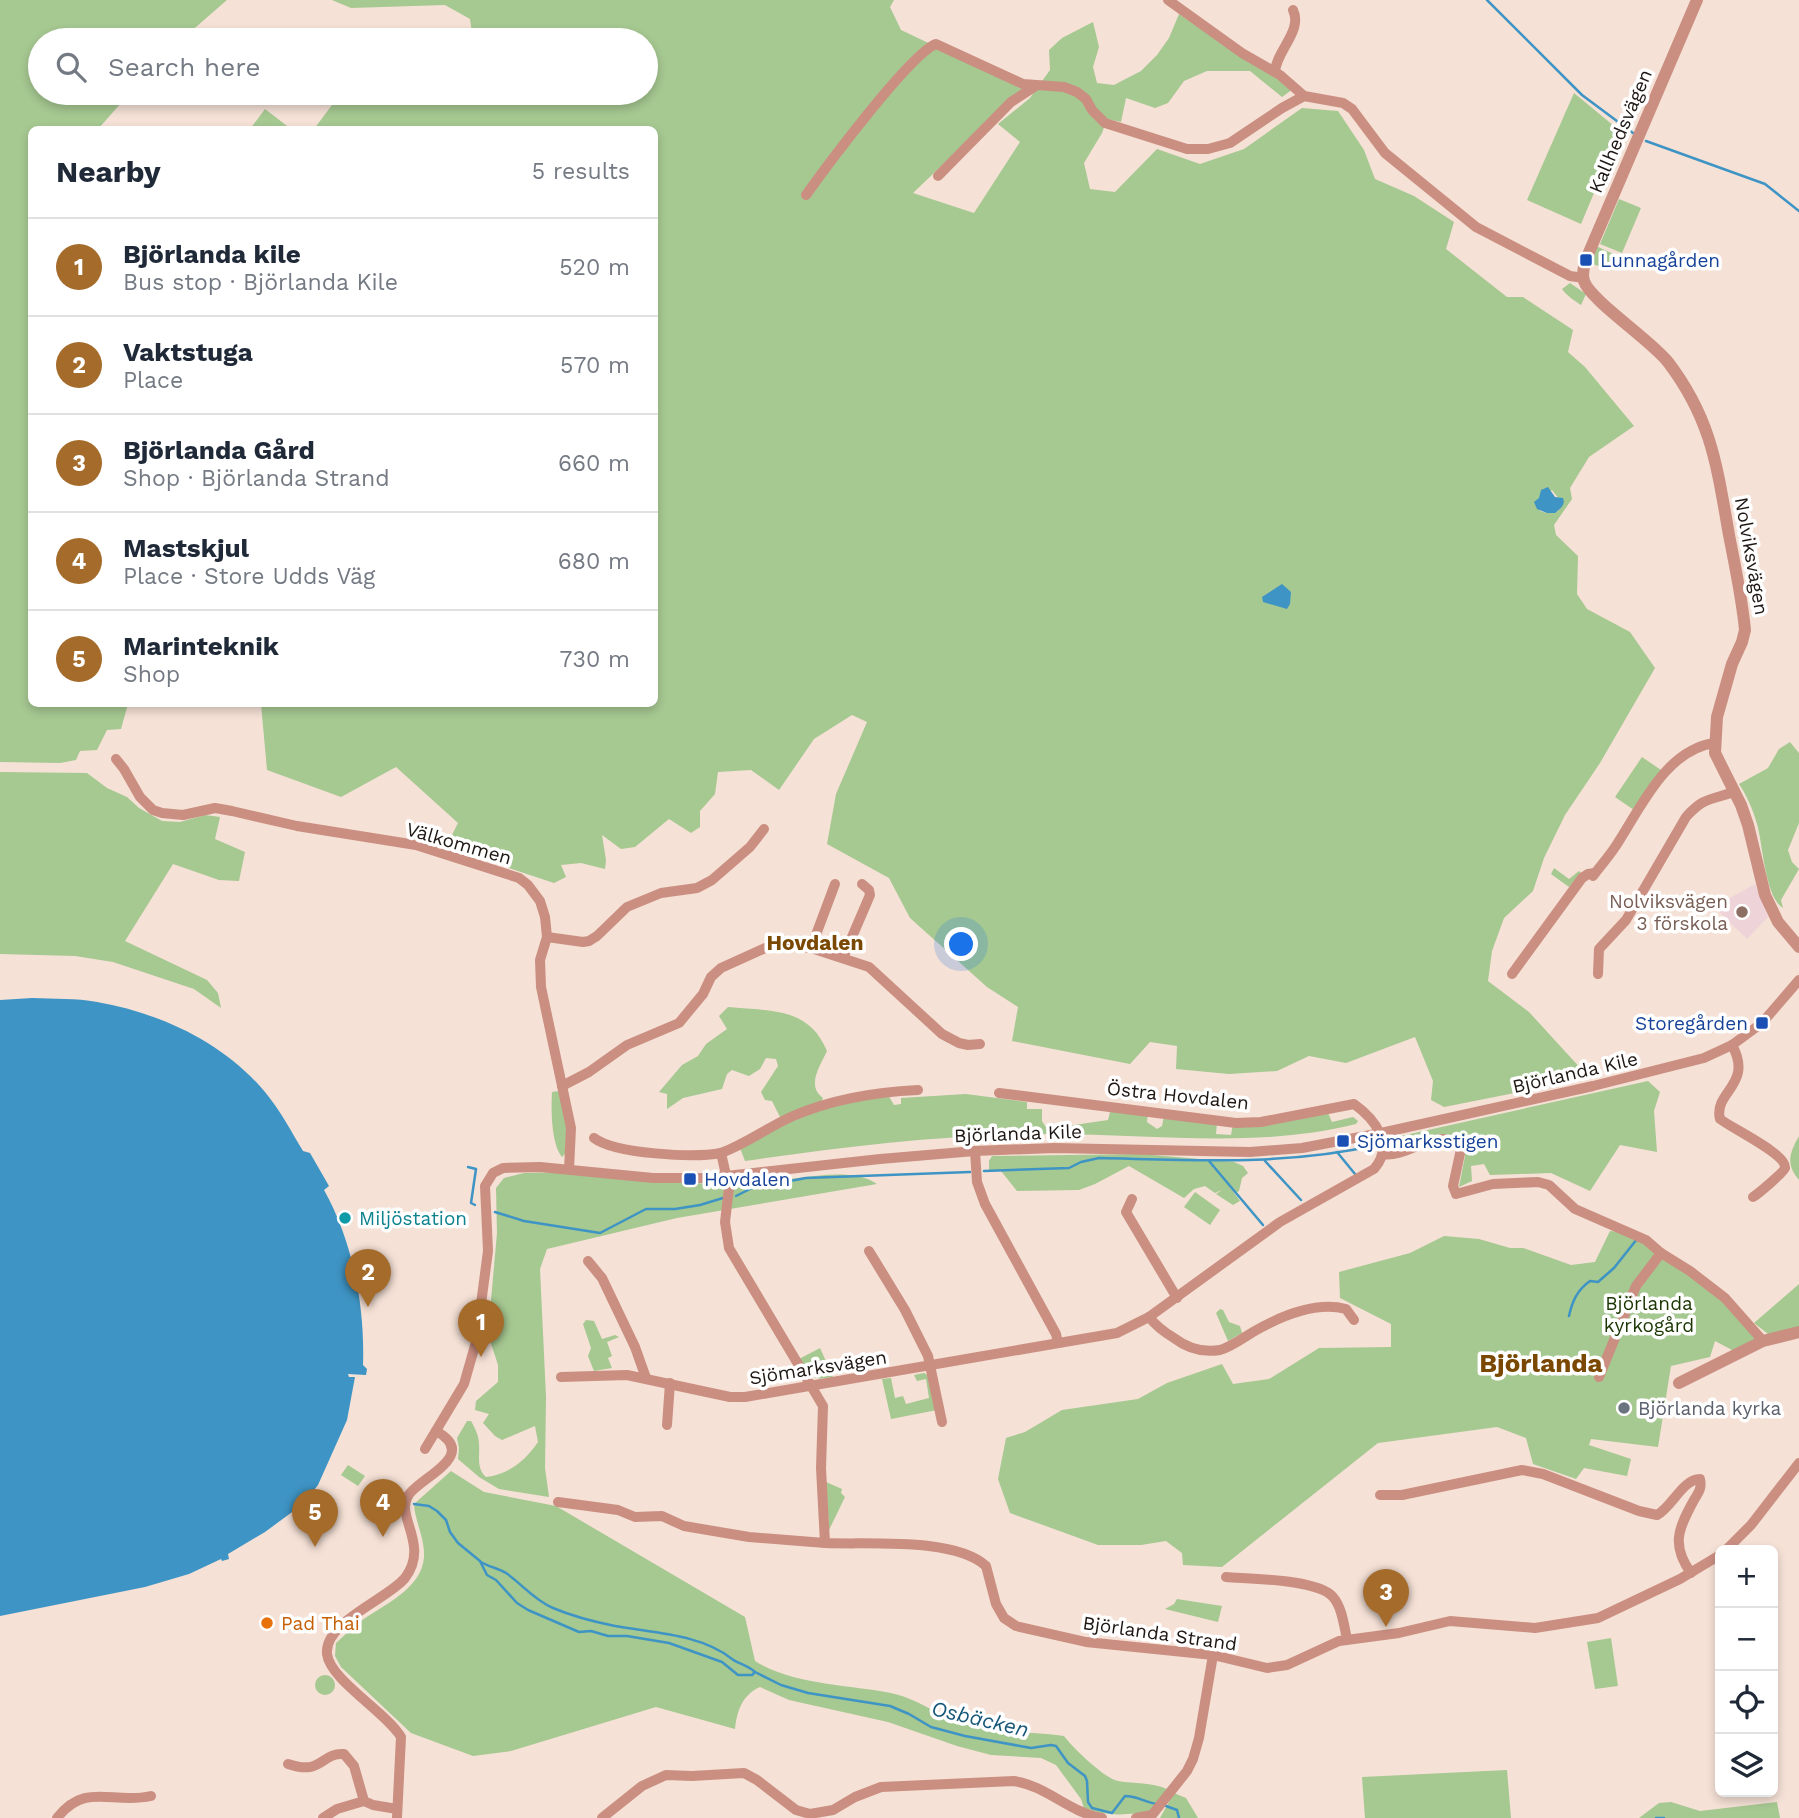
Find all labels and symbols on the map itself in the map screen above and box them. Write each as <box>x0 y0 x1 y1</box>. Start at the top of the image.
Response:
street label: Kallhedsvägen <box>1584 66 1657 197</box>
place label: Lunnagården <box>1600 249 1720 272</box>
marker: Lunnagården <box>1578 252 1594 268</box>
street label: Nolviksvägen <box>1730 495 1773 617</box>
street label: Välkommen <box>404 817 514 869</box>
place label: Nolviksvägen 3 förskola <box>1609 890 1728 935</box>
marker: Nolviksvägen 3 förskola <box>1734 904 1750 920</box>
your location <box>944 927 978 961</box>
district label: Hovdalen <box>767 930 863 955</box>
place label: Storegården <box>1635 1012 1748 1035</box>
marker: Storegården <box>1754 1015 1770 1031</box>
street label: Björlanda Kile <box>1510 1047 1640 1098</box>
street label: Östra Hovdalen <box>1106 1077 1250 1114</box>
street label: Björlanda Kile <box>954 1120 1082 1147</box>
place label: Sjömarksstigen <box>1357 1130 1499 1153</box>
marker: Sjömarksstigen <box>1335 1133 1351 1149</box>
place label: Hovdalen <box>704 1168 790 1191</box>
marker: Hovdalen <box>682 1171 698 1187</box>
place label: Miljöstation <box>359 1207 467 1230</box>
marker: Miljöstation <box>337 1210 353 1226</box>
pin: 2 <box>345 1249 391 1307</box>
park label: Björlanda kyrkogård <box>1604 1292 1694 1337</box>
pin: 1 <box>458 1299 504 1357</box>
street label: Sjömarksvägen <box>748 1345 888 1390</box>
district label: Björlanda <box>1479 1348 1603 1378</box>
place label: Björlanda kyrka <box>1638 1397 1782 1420</box>
marker: Björlanda kyrka <box>1616 1400 1632 1416</box>
pin: 4 <box>360 1479 406 1537</box>
pin: 5 <box>292 1489 338 1547</box>
pin: 3 <box>1363 1569 1409 1627</box>
street label: Björlanda Strand <box>1081 1611 1239 1656</box>
place label: Pad Thai <box>281 1612 360 1635</box>
marker: Pad Thai <box>259 1615 275 1631</box>
water label: Osbäcken <box>929 1695 1031 1742</box>

